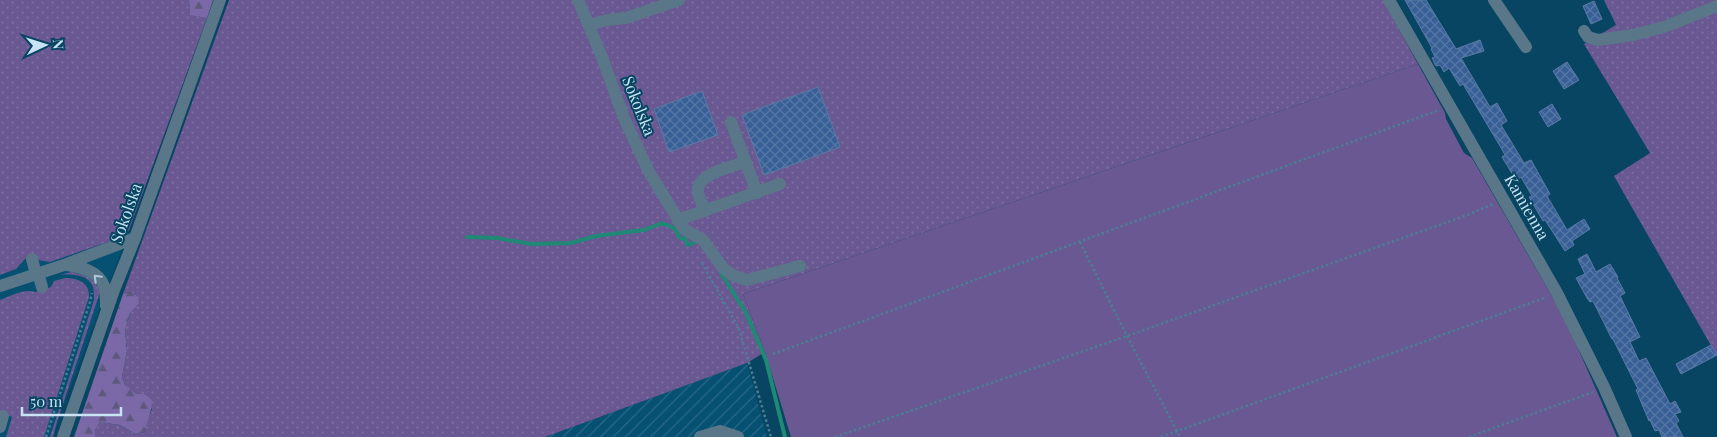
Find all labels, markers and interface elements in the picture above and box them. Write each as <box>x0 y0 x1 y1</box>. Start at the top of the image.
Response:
north arrow <box>20 20 70 70</box>
text: N <box>49 38 68 50</box>
street label: Sokolska <box>618 73 661 139</box>
street label: Kamienna <box>1500 170 1555 243</box>
street label: Sokolska <box>105 180 146 246</box>
one-way arrow <box>93 274 102 283</box>
scale bar <box>22 384 121 416</box>
text: 50 m <box>30 391 63 411</box>

